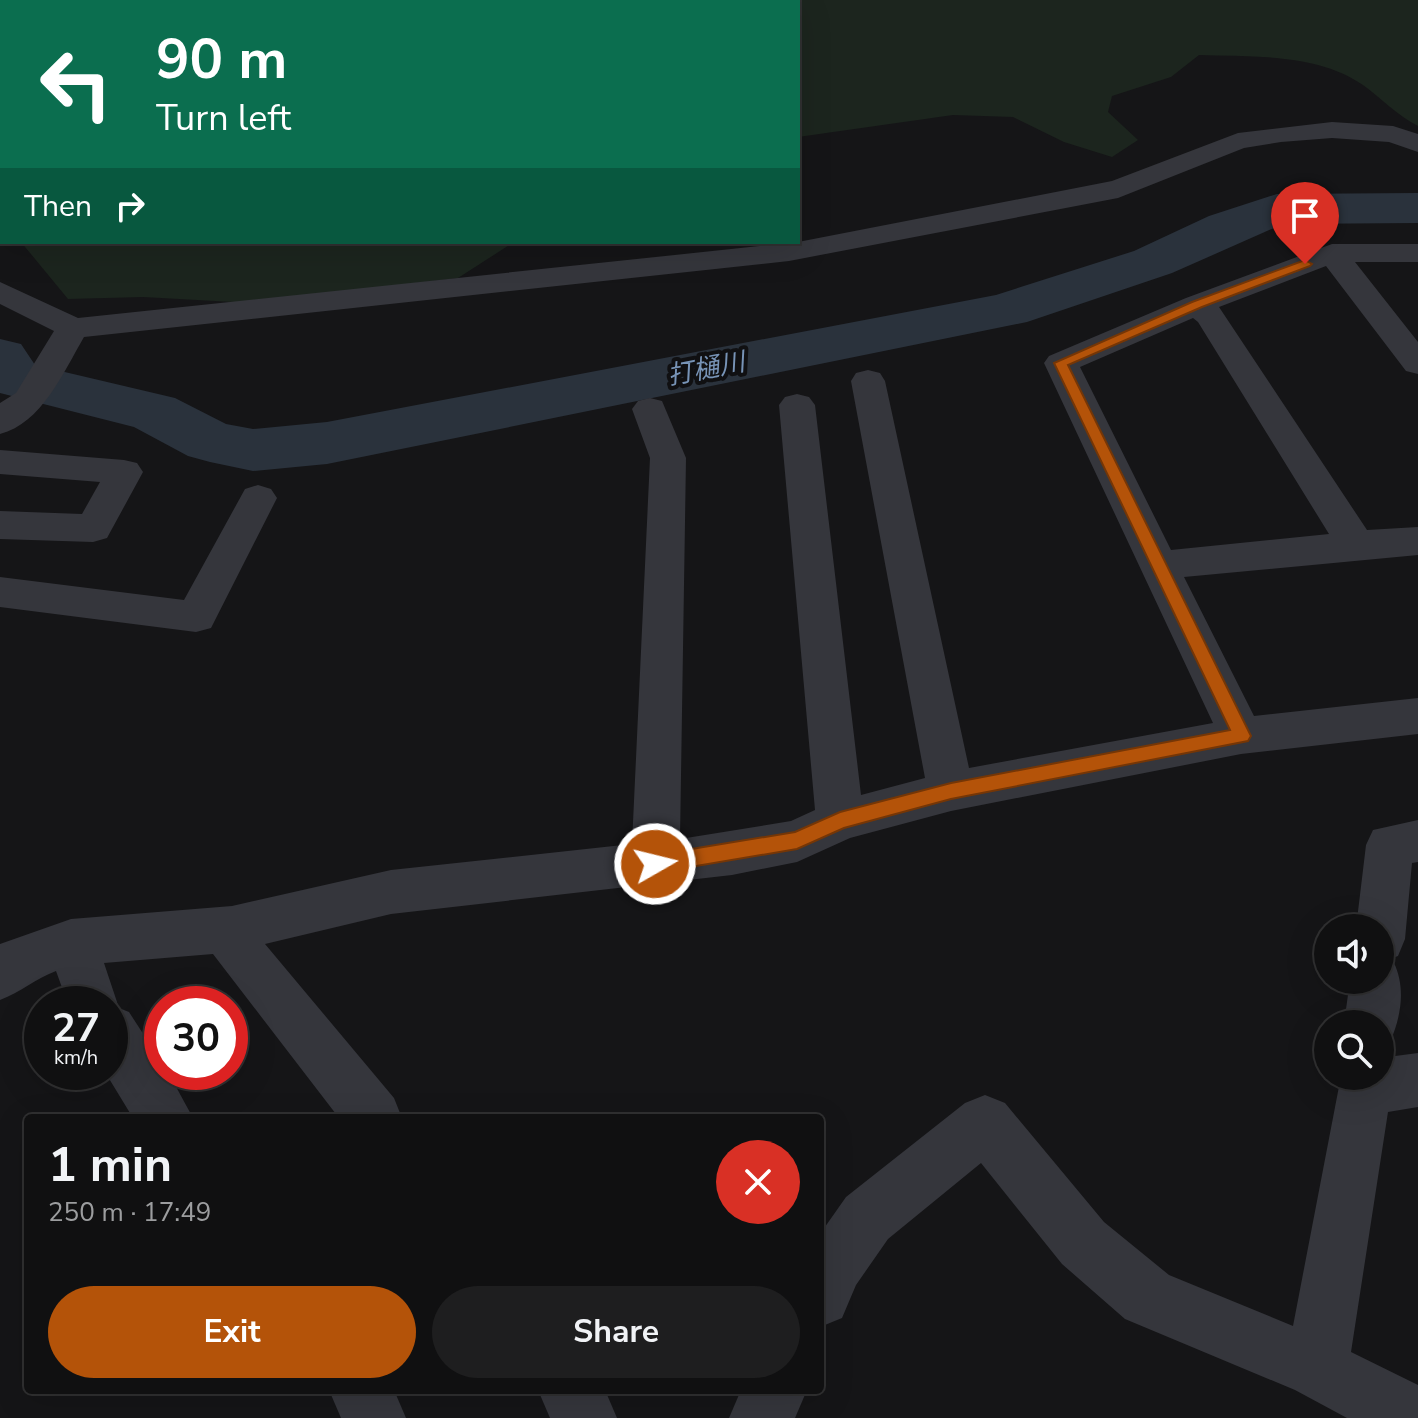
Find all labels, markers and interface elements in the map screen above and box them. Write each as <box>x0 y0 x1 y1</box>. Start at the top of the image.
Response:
text: 90 m <box>156 21 287 98</box>
icon: left <box>24 32 128 136</box>
text: Turn left <box>156 94 291 143</box>
pin <box>1271 182 1339 264</box>
icon: right <box>108 184 152 228</box>
text: Then <box>24 186 92 227</box>
icon: arrive <box>1283 194 1327 238</box>
water label: 打樋川 <box>664 344 751 394</box>
position arrow <box>613 822 697 906</box>
map controls <box>1314 914 1394 1090</box>
button: sound <box>1314 914 1394 994</box>
speed limit sign: 30 <box>144 986 248 1090</box>
text: 27 <box>52 1001 100 1055</box>
button: search <box>1314 1010 1394 1090</box>
text: km/h <box>54 1044 98 1071</box>
text: 1 min <box>48 1132 172 1198</box>
button: close <box>716 1140 800 1224</box>
text: 250 m · 17:49 <box>48 1195 211 1230</box>
button: Exit <box>48 1286 416 1378</box>
button: Share <box>432 1286 800 1378</box>

